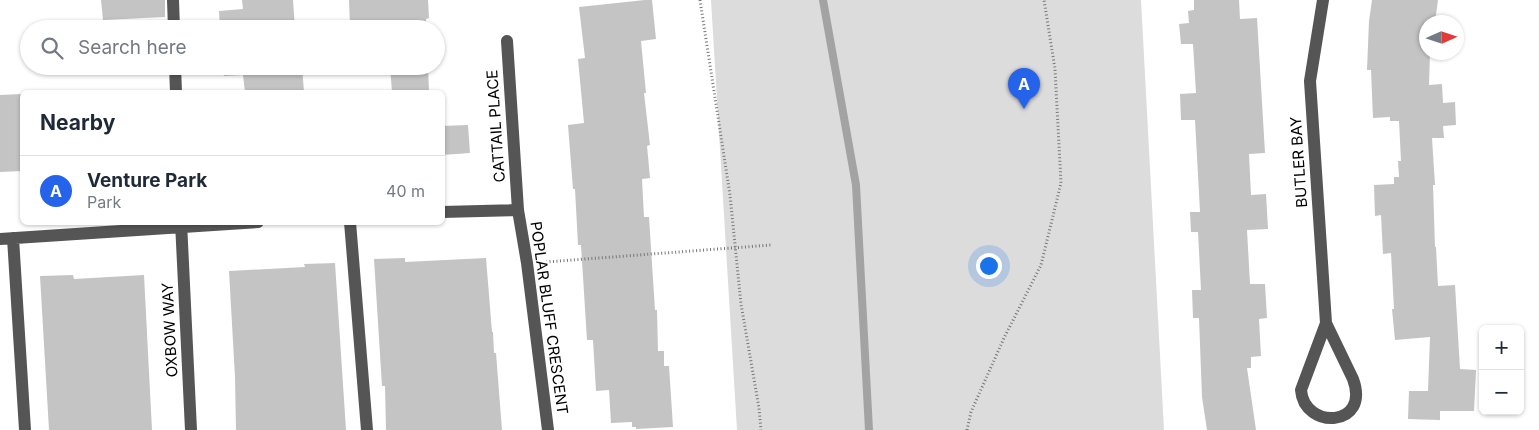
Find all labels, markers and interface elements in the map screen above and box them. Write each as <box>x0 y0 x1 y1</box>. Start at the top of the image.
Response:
north arrow <box>1419 15 1464 60</box>
search box <box>20 20 445 75</box>
icon: search <box>38 34 66 62</box>
text: Search here <box>78 36 187 59</box>
pin: A <box>1008 68 1040 109</box>
street label: CATTAIL PLACE <box>482 69 509 183</box>
text: Nearby <box>40 110 115 135</box>
street label: BUTLER BAY <box>1286 116 1311 208</box>
text: Venture Park <box>87 169 207 192</box>
text: A <box>50 181 62 201</box>
text: 40 m <box>386 181 425 201</box>
text: Park <box>87 192 121 212</box>
street label: POPLAR BLUFF CRESCENT <box>527 220 572 416</box>
your location <box>976 253 1002 279</box>
street label: OXBOW WAY <box>158 282 181 378</box>
map controls <box>1479 325 1524 415</box>
button: + <box>1479 325 1524 370</box>
button: − <box>1479 370 1524 415</box>

